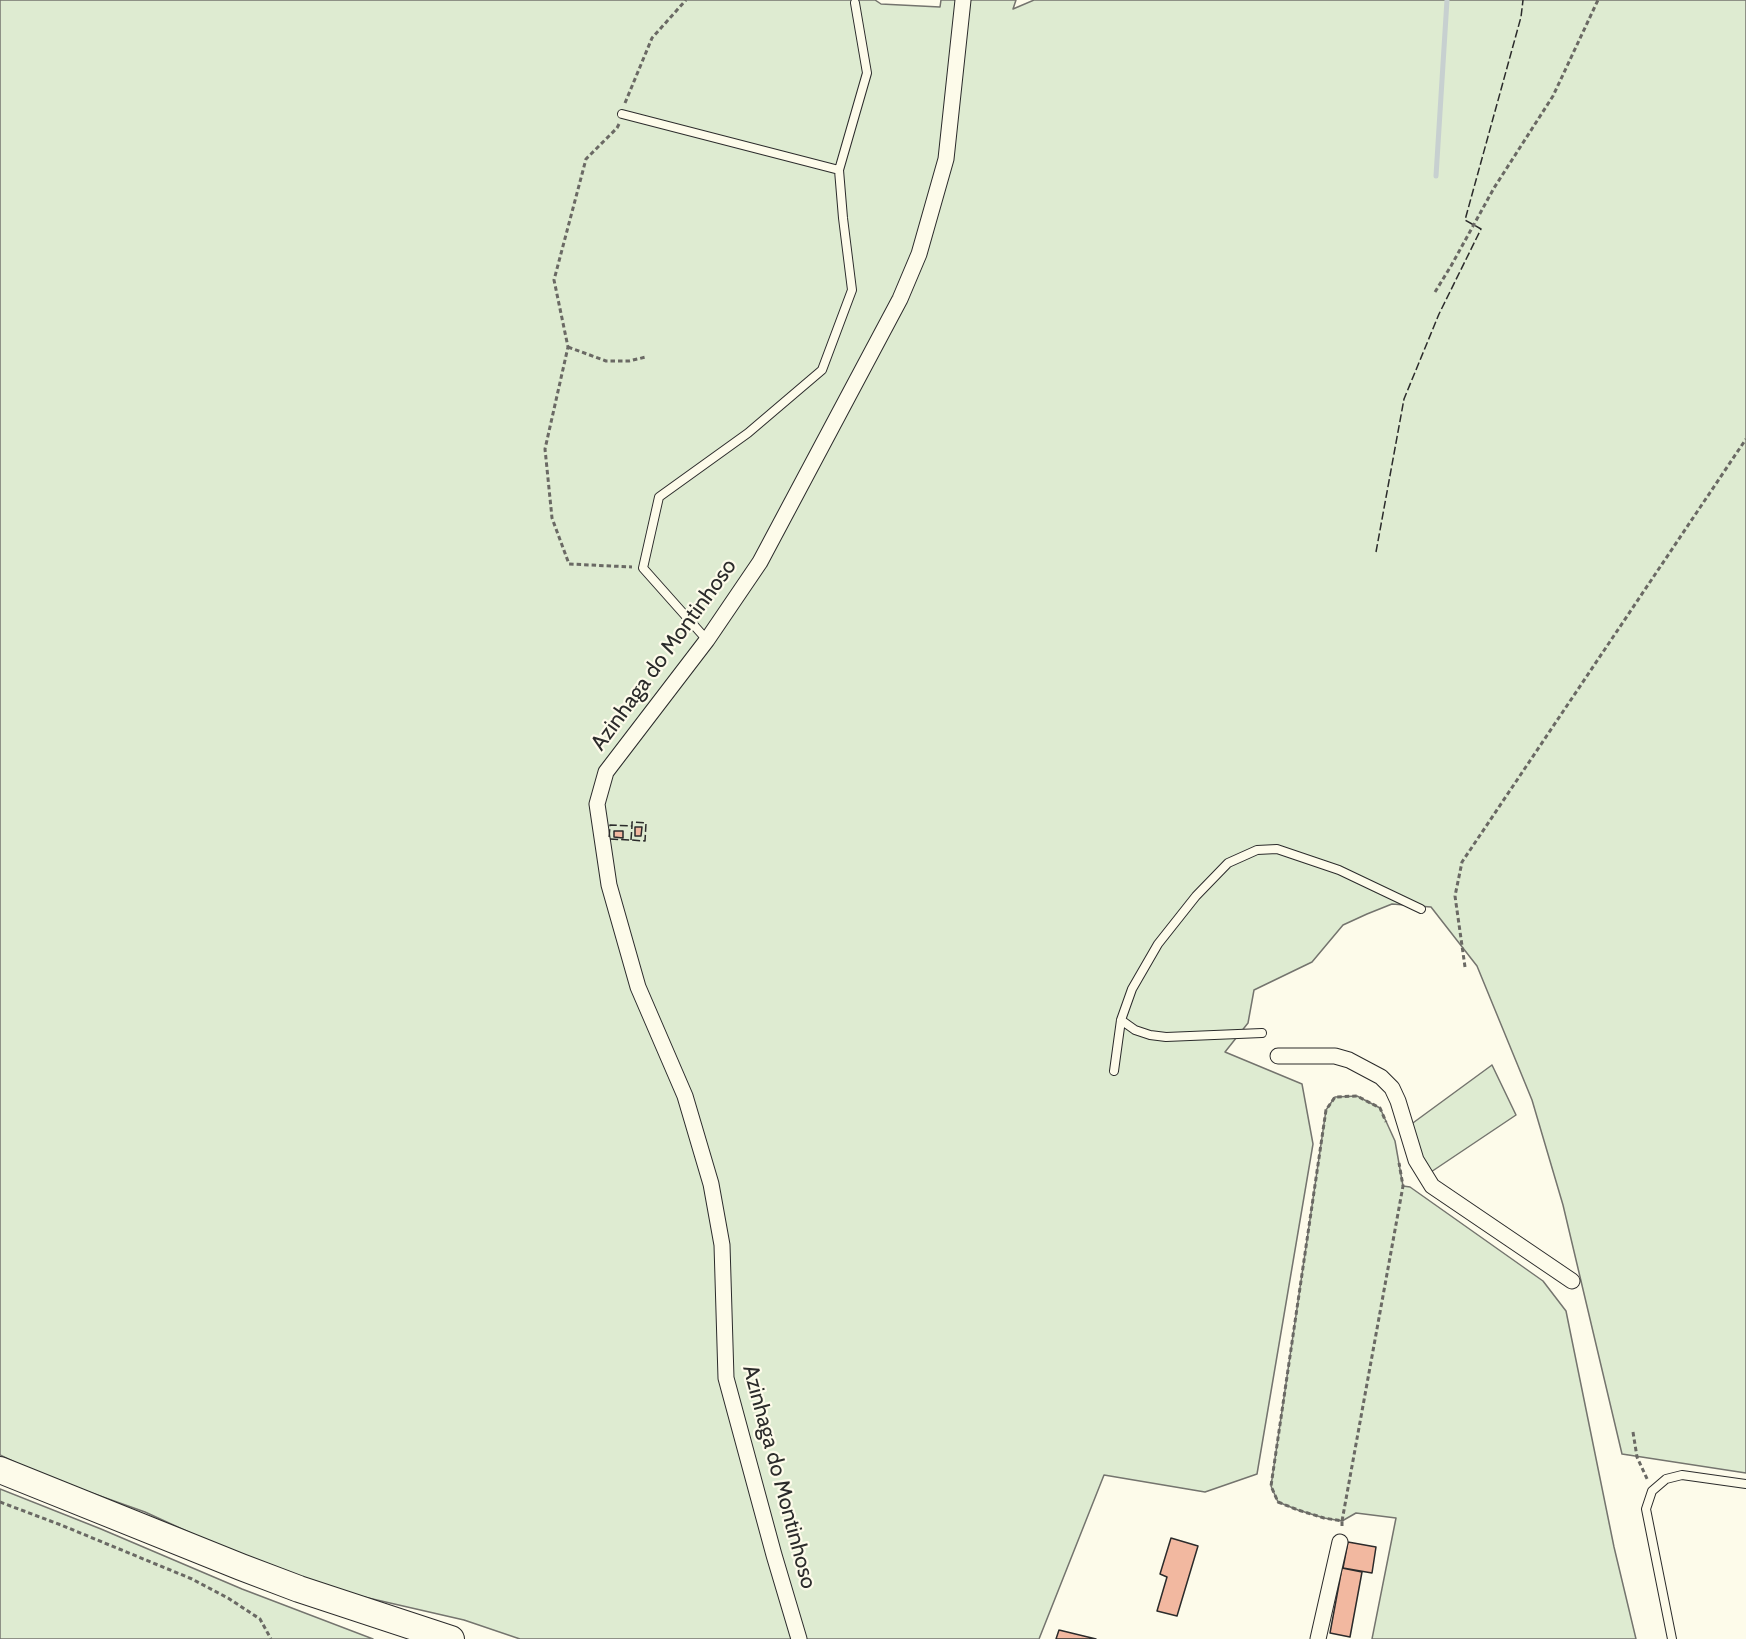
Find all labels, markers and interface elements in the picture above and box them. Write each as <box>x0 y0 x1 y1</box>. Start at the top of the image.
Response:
street label: Azinhaga do Montinhoso <box>586 554 742 756</box>
street label: Azinhaga do Montinhoso <box>736 1362 822 1592</box>

